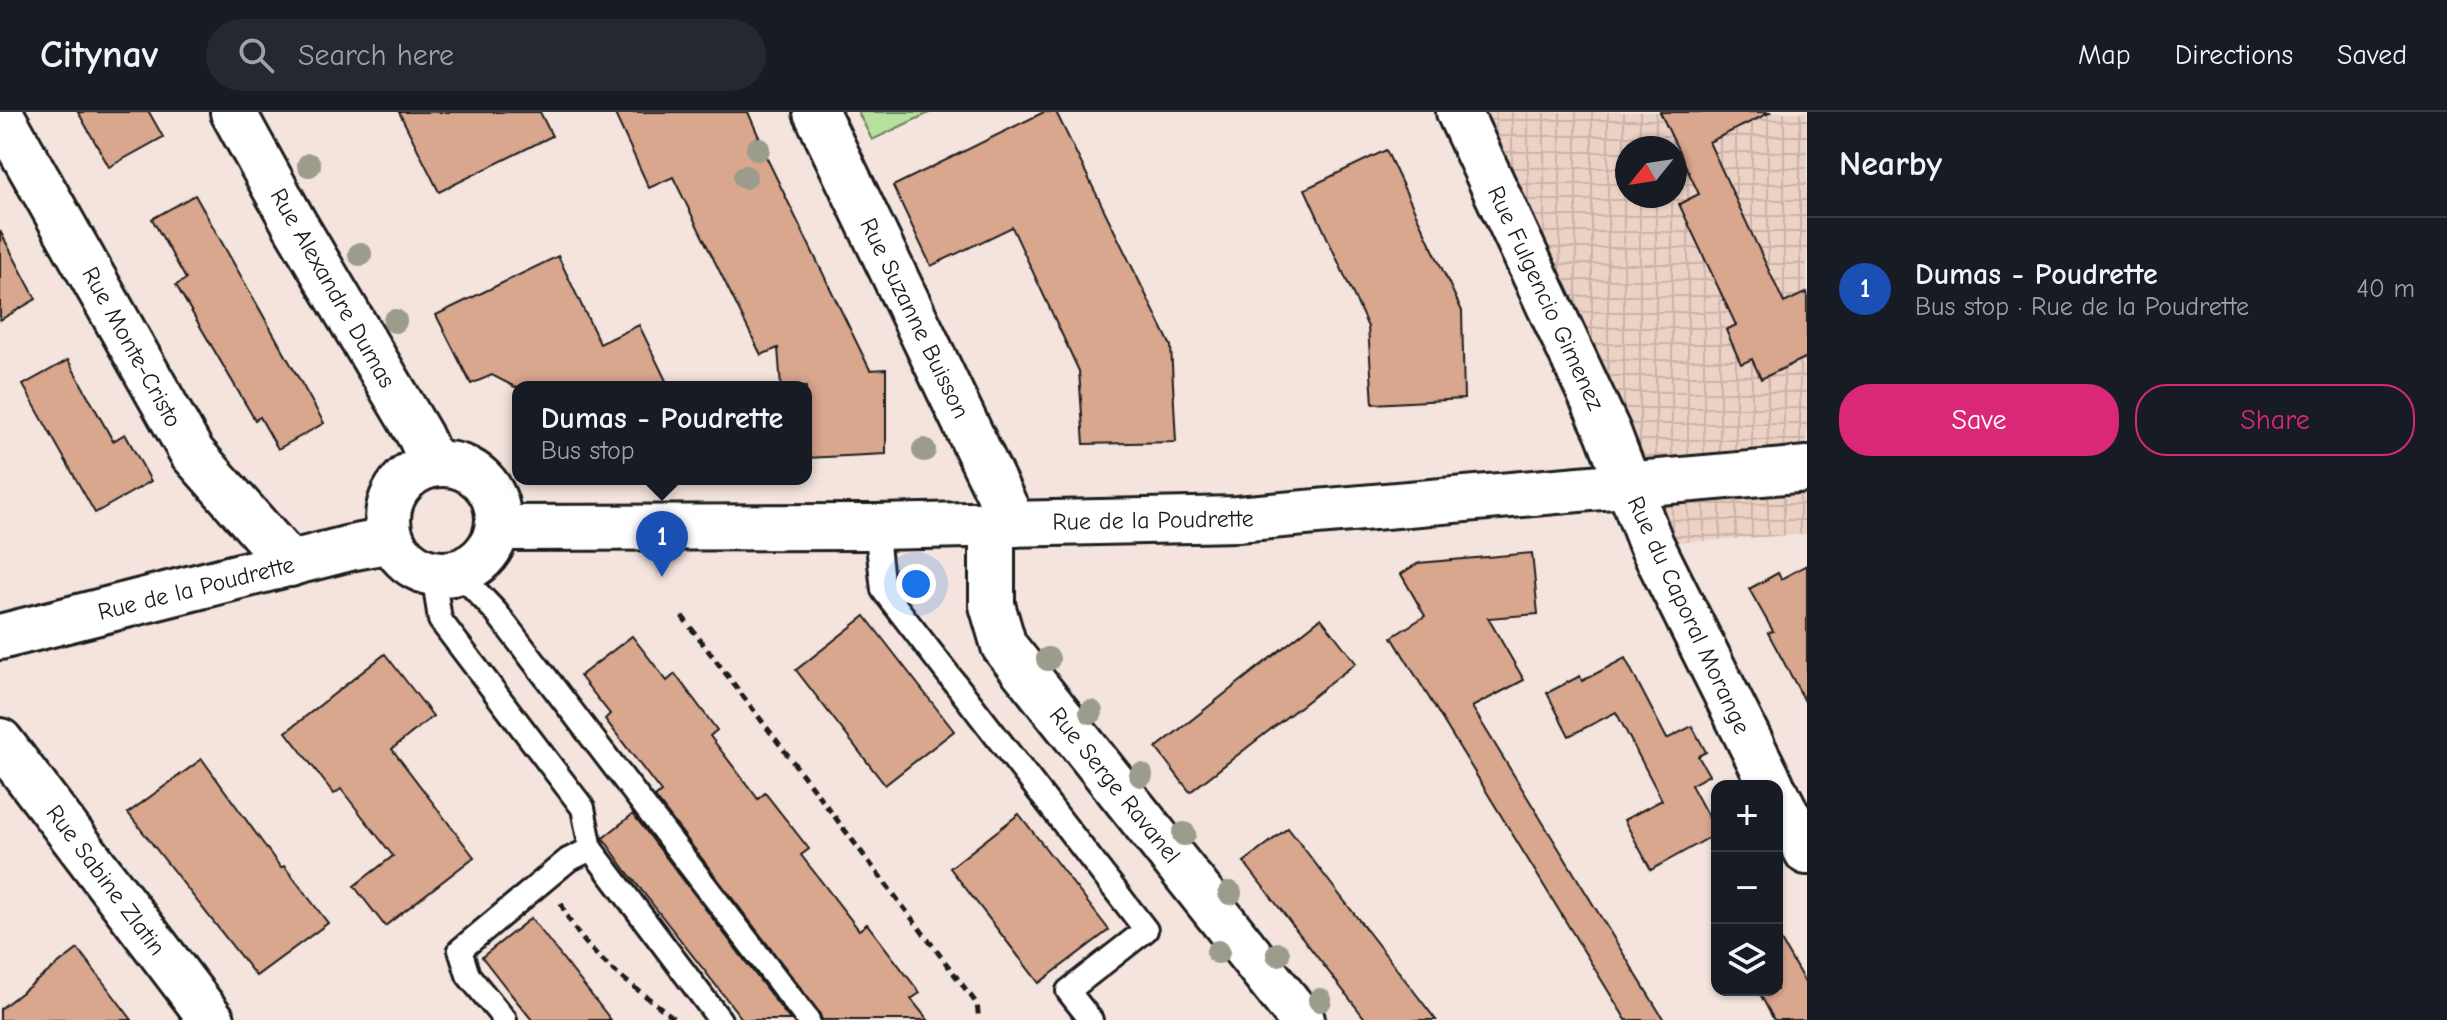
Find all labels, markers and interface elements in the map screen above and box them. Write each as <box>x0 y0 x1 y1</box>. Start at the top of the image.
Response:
search box <box>206 19 766 91</box>
text: Citynav <box>40 33 158 77</box>
icon: search <box>234 33 278 77</box>
text: Search here <box>298 38 454 73</box>
text: Map <box>2078 39 2131 71</box>
text: Directions <box>2175 39 2293 71</box>
text: Saved <box>2337 39 2407 71</box>
north arrow <box>1615 136 1687 208</box>
text: Nearby <box>1839 144 1942 184</box>
street label: Rue Fulgencio Gimenez <box>1482 182 1610 415</box>
street label: Rue Alexandre Dumas <box>264 183 402 393</box>
street label: Rue Suzanne Buisson <box>854 213 976 423</box>
text: Dumas - Poudrette <box>1915 257 2158 292</box>
street label: Rue Monte-Cristo <box>76 262 188 432</box>
text: 1 <box>1860 274 1870 304</box>
text: 40 m <box>2356 274 2415 304</box>
text: Bus stop · Rue de la Poudrette <box>1915 292 2249 322</box>
popup <box>512 381 812 485</box>
button: Save <box>1839 384 2119 456</box>
button: Share <box>2135 384 2415 456</box>
text: Dumas - Poudrette <box>541 401 783 436</box>
text: Bus stop <box>541 436 635 466</box>
street label: Rue du Caporal Morange <box>1622 492 1756 738</box>
street label: Rue de la Poudrette <box>1052 504 1254 536</box>
pin: 1 <box>636 511 688 577</box>
street label: Rue de la Poudrette <box>95 550 297 626</box>
your location <box>896 564 936 604</box>
street label: Rue Serge Ravanel <box>1044 701 1186 869</box>
map controls <box>1711 780 1783 996</box>
button: + <box>1711 780 1783 852</box>
street label: Rue Sabine Zlatin <box>40 799 172 961</box>
button: − <box>1711 852 1783 924</box>
button: layers <box>1711 924 1783 996</box>

